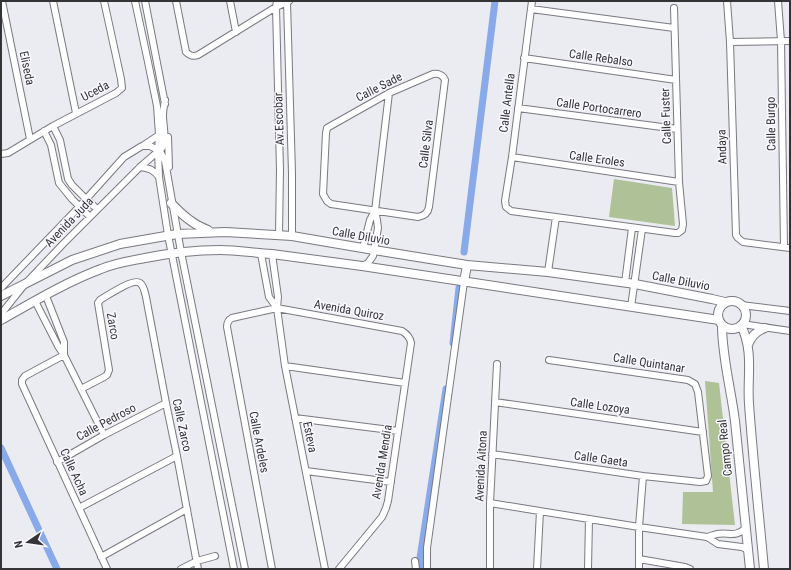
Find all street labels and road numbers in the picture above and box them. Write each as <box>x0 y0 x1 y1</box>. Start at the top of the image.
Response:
street label: Calle Rebalso <box>568 47 634 69</box>
street label: Eliseda <box>17 50 37 86</box>
street label: Calle Sade <box>354 69 405 105</box>
street label: Calle Antella <box>496 72 518 133</box>
street label: Uceda <box>79 78 112 104</box>
street label: Calle Fuster <box>658 87 674 144</box>
street label: Av Escobar <box>271 92 287 146</box>
street label: Calle Portocarrero <box>555 95 643 121</box>
street label: Calle Burgo <box>764 97 778 151</box>
street label: Calle Silva <box>416 119 436 169</box>
street label: Andaya <box>714 129 730 165</box>
street label: Calle Eroles <box>568 148 626 170</box>
street label: Avenida Juda <box>42 194 96 250</box>
street label: Calle Diluvio <box>331 224 391 248</box>
street label: Calle Diluvio <box>651 269 711 293</box>
street label: Avenida Quiroz <box>313 297 385 323</box>
street label: Zarco <box>104 311 122 341</box>
street label: Calle Quintanar <box>612 350 686 376</box>
street label: Calle Lozoya <box>569 395 631 417</box>
street label: Calle Zarco <box>170 397 194 453</box>
street label: Calle Pedroso <box>74 400 138 444</box>
street label: Calle Ardeles <box>246 410 272 474</box>
street label: Campo Real <box>715 419 735 477</box>
street label: Esteva <box>300 420 320 454</box>
street label: Avenida Mendia <box>369 423 395 500</box>
street label: Avenida Aitona <box>472 430 490 502</box>
street label: Calle Acha <box>57 446 91 498</box>
street label: Calle Gaeta <box>573 448 629 470</box>

